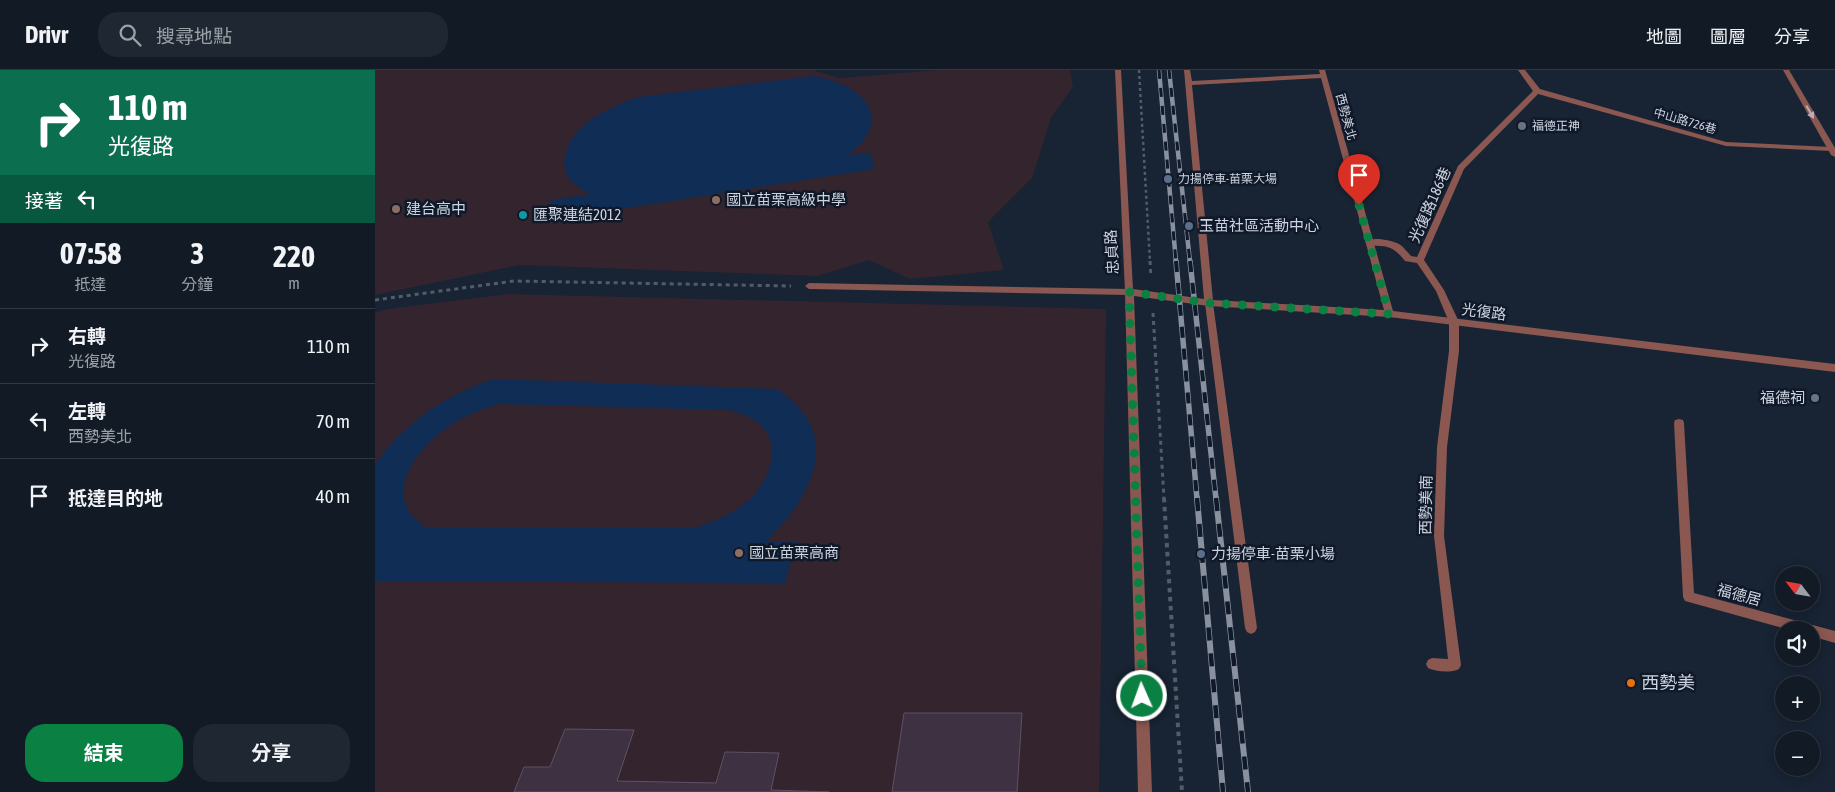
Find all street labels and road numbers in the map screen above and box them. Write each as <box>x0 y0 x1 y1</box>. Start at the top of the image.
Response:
street label: 西勢美北 <box>1333 92 1359 142</box>
street label: 中山路726巷 <box>1652 105 1718 137</box>
street label: 光復路186巷 <box>1405 164 1454 245</box>
street label: 忠貞路 <box>1102 229 1121 275</box>
street label: 光復路 <box>1461 300 1507 323</box>
street label: 西勢美南 <box>1416 475 1435 535</box>
street label: 福德居 <box>1715 580 1763 609</box>

